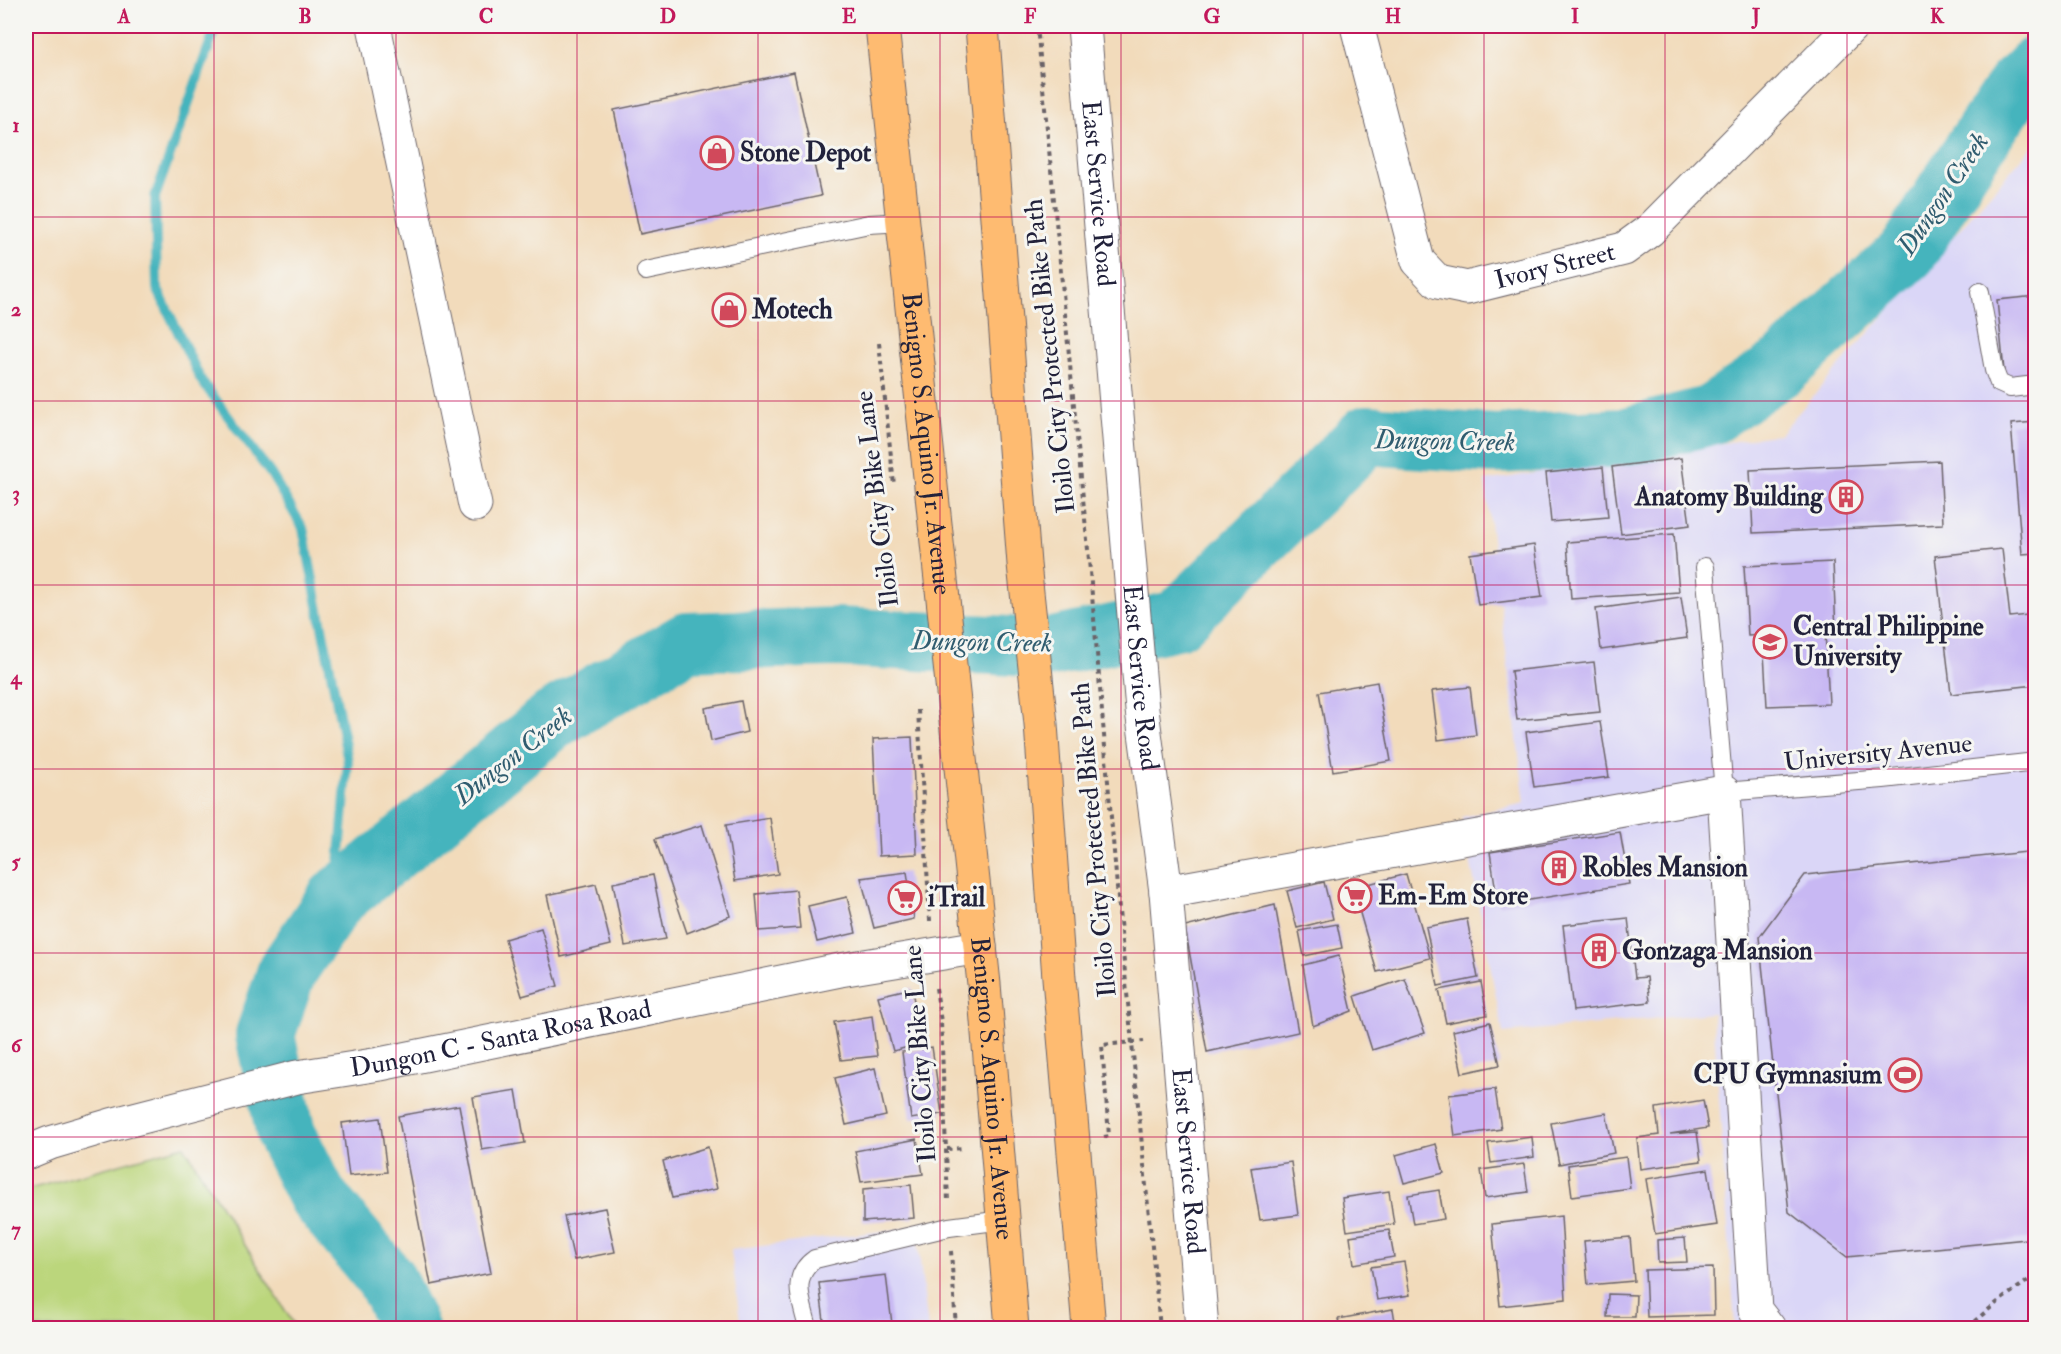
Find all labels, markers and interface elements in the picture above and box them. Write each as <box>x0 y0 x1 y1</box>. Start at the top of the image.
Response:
text: A <box>117 4 131 29</box>
text: B <box>298 4 312 29</box>
text: C <box>479 4 493 29</box>
text: D <box>660 4 676 29</box>
text: E <box>842 4 857 29</box>
text: F <box>1024 4 1037 29</box>
text: G <box>1204 4 1221 29</box>
text: H <box>1385 4 1401 29</box>
text: I <box>1571 4 1579 29</box>
text: J <box>1751 4 1760 29</box>
text: K <box>1930 4 1945 29</box>
street label: East Service Road <box>1074 99 1122 288</box>
text: 1 <box>12 113 20 138</box>
water label: Dungon Creek <box>1889 126 1996 262</box>
shop icon: Stone Depot <box>699 135 735 171</box>
place label: Stone Depot <box>740 137 872 170</box>
street label: Iloilo City Protected Bike Path <box>1018 197 1082 515</box>
street label: Ivory Street <box>1491 236 1618 297</box>
street label: Benigno S. Aquino Jr. Avenue <box>894 291 958 597</box>
shop icon: Motech <box>711 292 747 328</box>
place label: Motech <box>751 294 833 326</box>
text: 2 <box>11 297 21 322</box>
street label: Iloilo City Bike Lane <box>848 389 906 609</box>
water label: Dungon Creek <box>1373 423 1516 459</box>
building icon: Anatomy Building <box>1828 479 1864 515</box>
text: 3 <box>12 481 20 506</box>
place label: Anatomy Building <box>1634 481 1824 514</box>
street label: East Service Road <box>1115 583 1166 773</box>
place label: Central Philippine University <box>1793 611 1984 674</box>
water label: Dungon Creek <box>910 624 1053 660</box>
school or university icon: Central Philippine University <box>1752 624 1788 660</box>
text: 4 <box>10 665 23 690</box>
street label: Iloilo City Protected Bike Path <box>1064 681 1124 999</box>
water label: Dungon Creek <box>447 700 579 813</box>
street label: University Avenue <box>1782 727 1974 779</box>
text: 5 <box>12 849 22 874</box>
building icon: Robles Mansion <box>1541 850 1577 886</box>
place label: Robles Mansion <box>1582 852 1749 884</box>
supermarket icon: Em-Em Store <box>1337 878 1373 914</box>
supermarket icon: iTrail <box>887 880 923 916</box>
place label: Em-Em Store <box>1378 880 1528 912</box>
place label: iTrail <box>927 882 985 914</box>
building icon: Gonzaga Mansion <box>1581 933 1617 969</box>
street label: Benigno S. Aquino Jr. Avenue <box>963 935 1021 1241</box>
place label: Gonzaga Mansion <box>1622 935 1813 968</box>
street label: Iloilo City Bike Lane <box>896 944 944 1164</box>
street label: Dungon C - Santa Rosa Road <box>348 993 654 1084</box>
text: 6 <box>11 1033 23 1058</box>
sports icon: CPU Gymnasium <box>1887 1057 1923 1093</box>
place label: CPU Gymnasium <box>1694 1059 1883 1092</box>
street label: East Service Road <box>1165 1067 1212 1256</box>
text: 7 <box>11 1217 21 1242</box>

